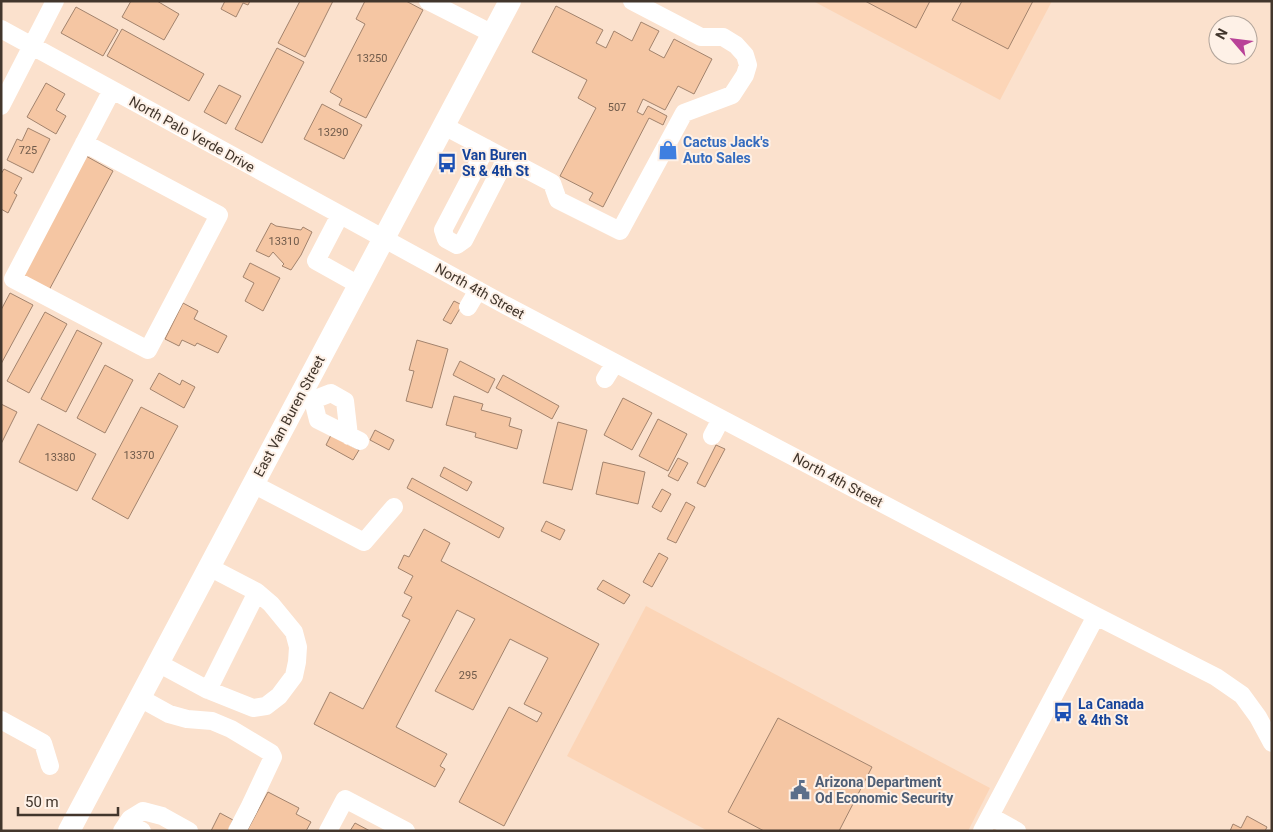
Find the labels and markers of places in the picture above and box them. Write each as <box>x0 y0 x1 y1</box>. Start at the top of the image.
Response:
place label: Cactus Jack's Auto Sales <box>683 134 769 166</box>
shop icon: Cactus Jack's Auto Sales <box>657 139 679 161</box>
place label: Van Buren St & 4th St <box>462 147 529 179</box>
bus stop icon: Van Buren St & 4th St <box>436 152 458 174</box>
place label: La Canada & 4th St <box>1078 696 1144 728</box>
bus stop icon: La Canada & 4th St <box>1052 701 1074 723</box>
place label: Arizona Department Od Economic Security <box>815 774 954 806</box>
public building icon: Arizona Department Od Economic Security <box>789 779 811 801</box>

